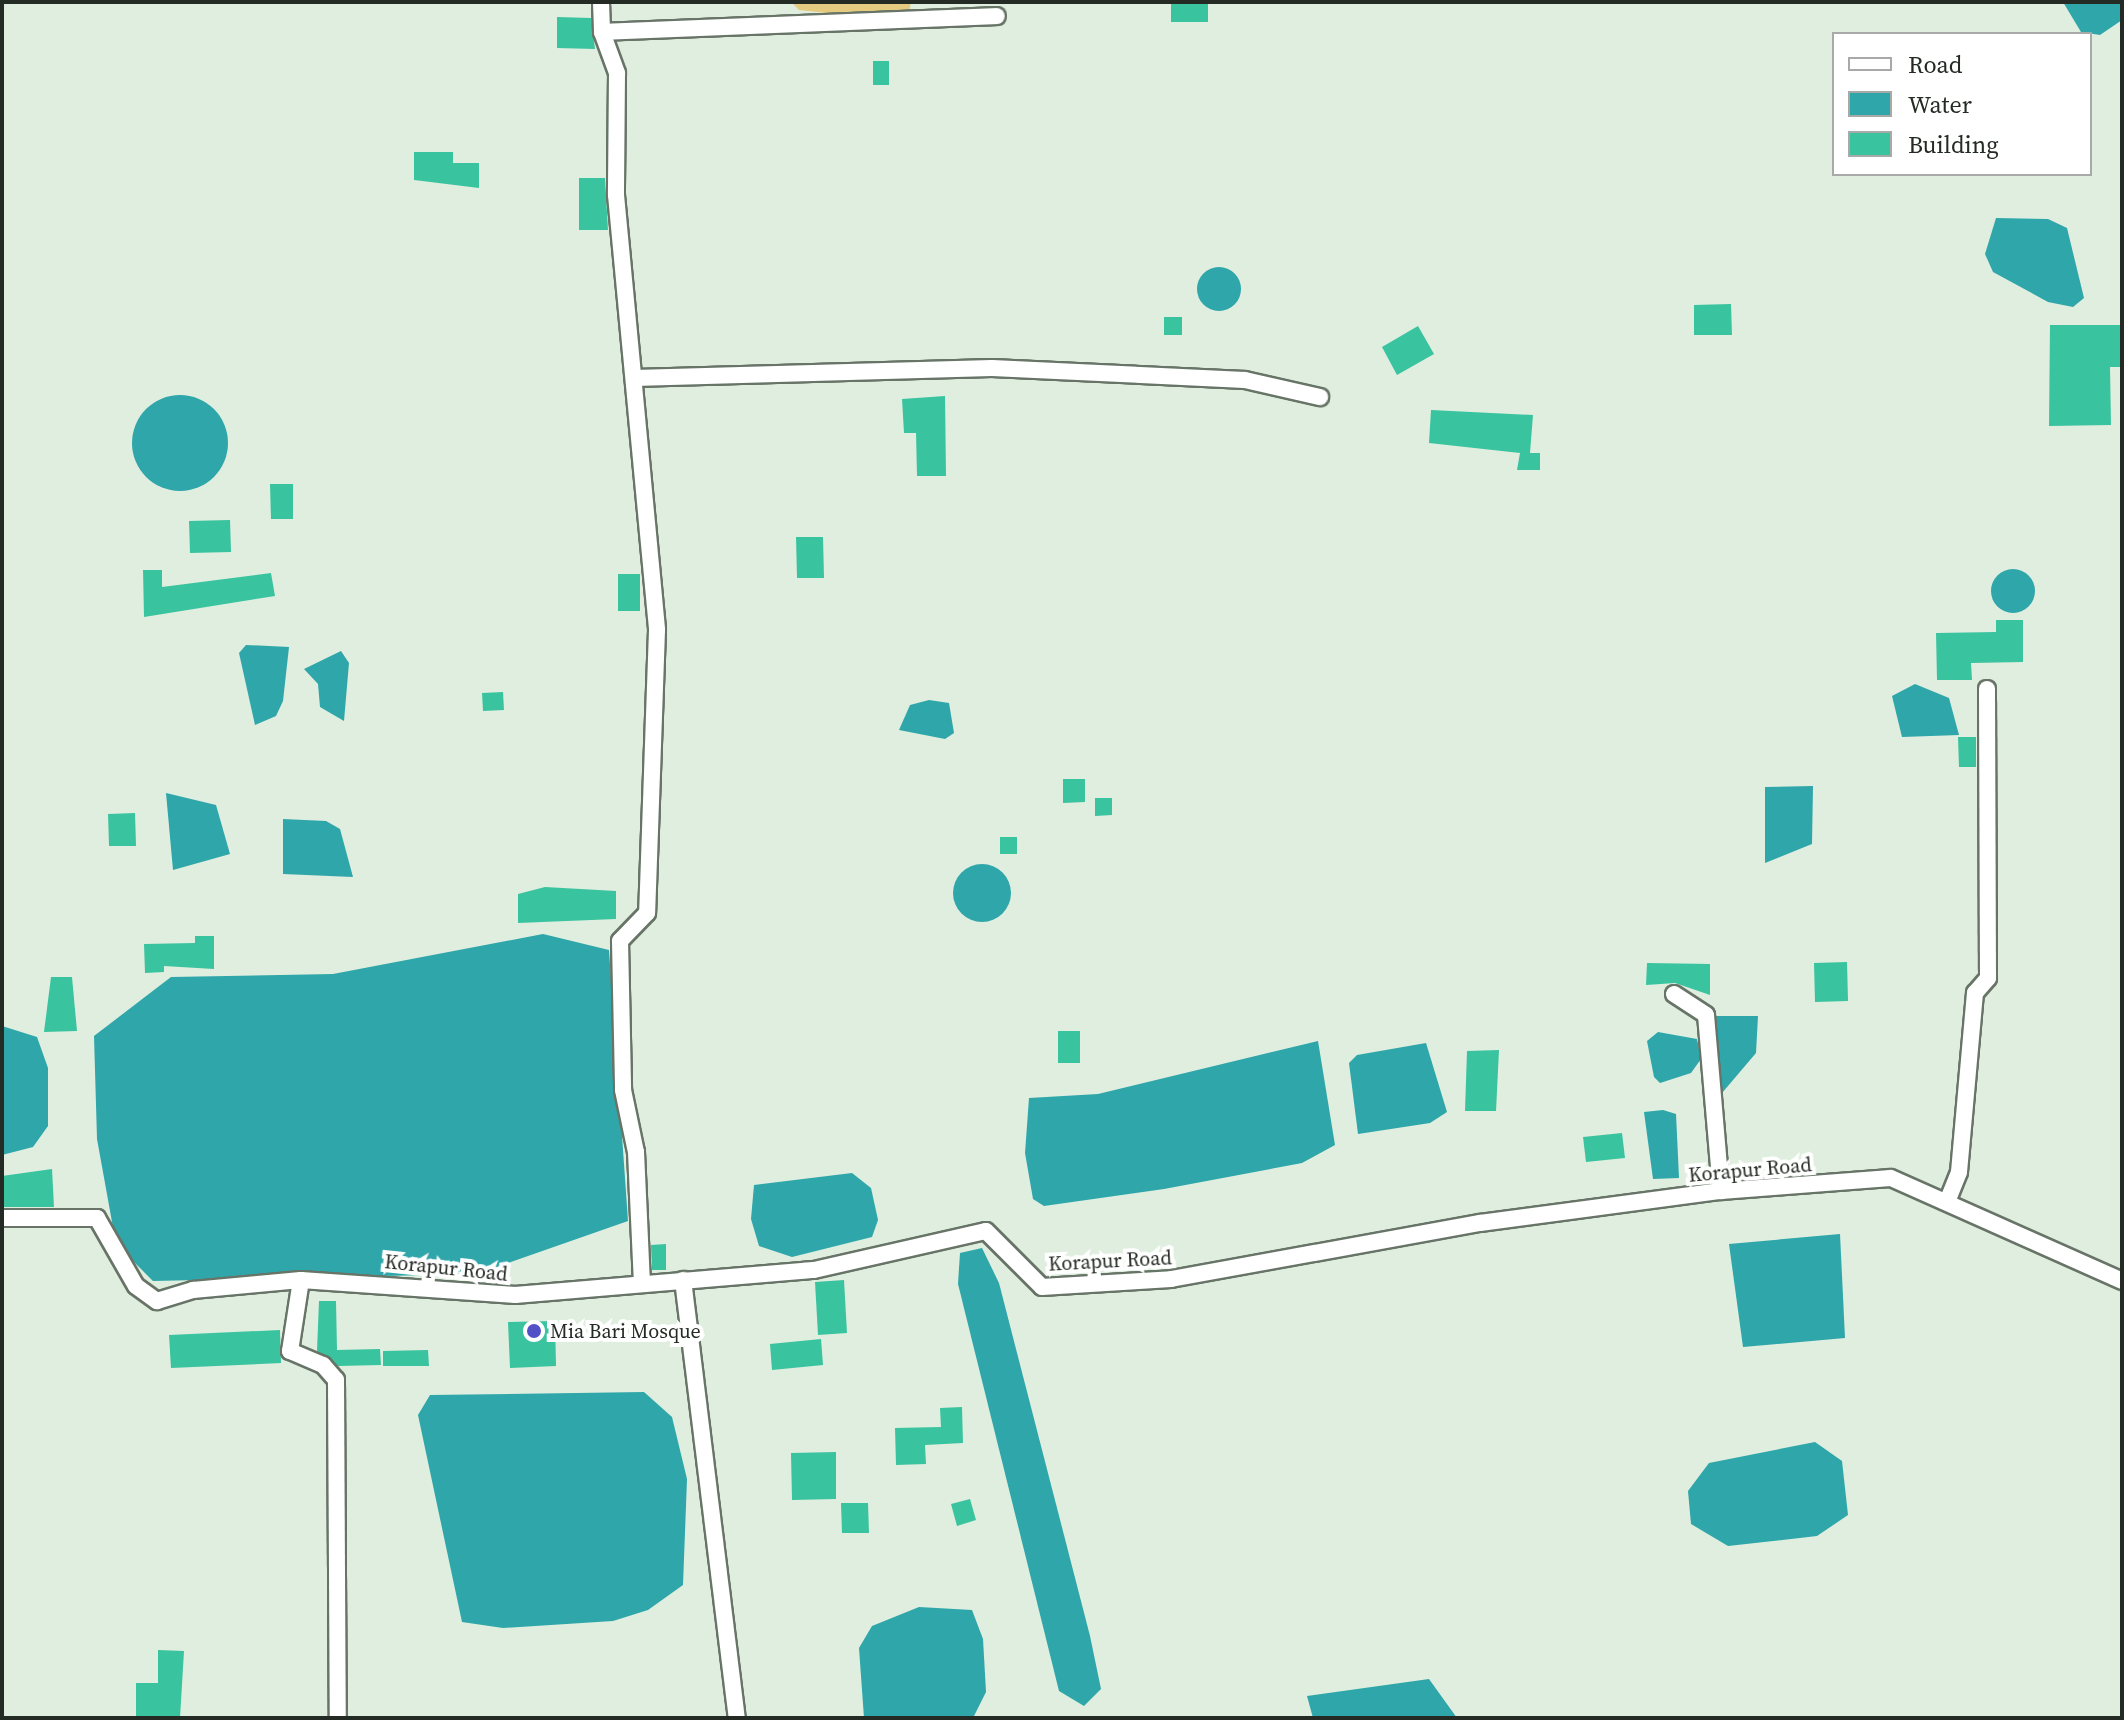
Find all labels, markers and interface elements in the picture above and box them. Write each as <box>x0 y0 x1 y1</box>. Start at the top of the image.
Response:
legend <box>1832 32 2092 176</box>
text: Road <box>1908 48 1962 81</box>
text: Water <box>1908 88 1972 121</box>
text: Building <box>1908 128 1999 161</box>
street label: Korapur Road <box>1687 1153 1813 1187</box>
street label: Korapur Road <box>1048 1246 1172 1276</box>
street label: Korapur Road <box>383 1250 509 1286</box>
place label: Mia Bari Mosque <box>550 1319 701 1343</box>
marker: Mia Bari Mosque <box>525 1322 543 1340</box>

